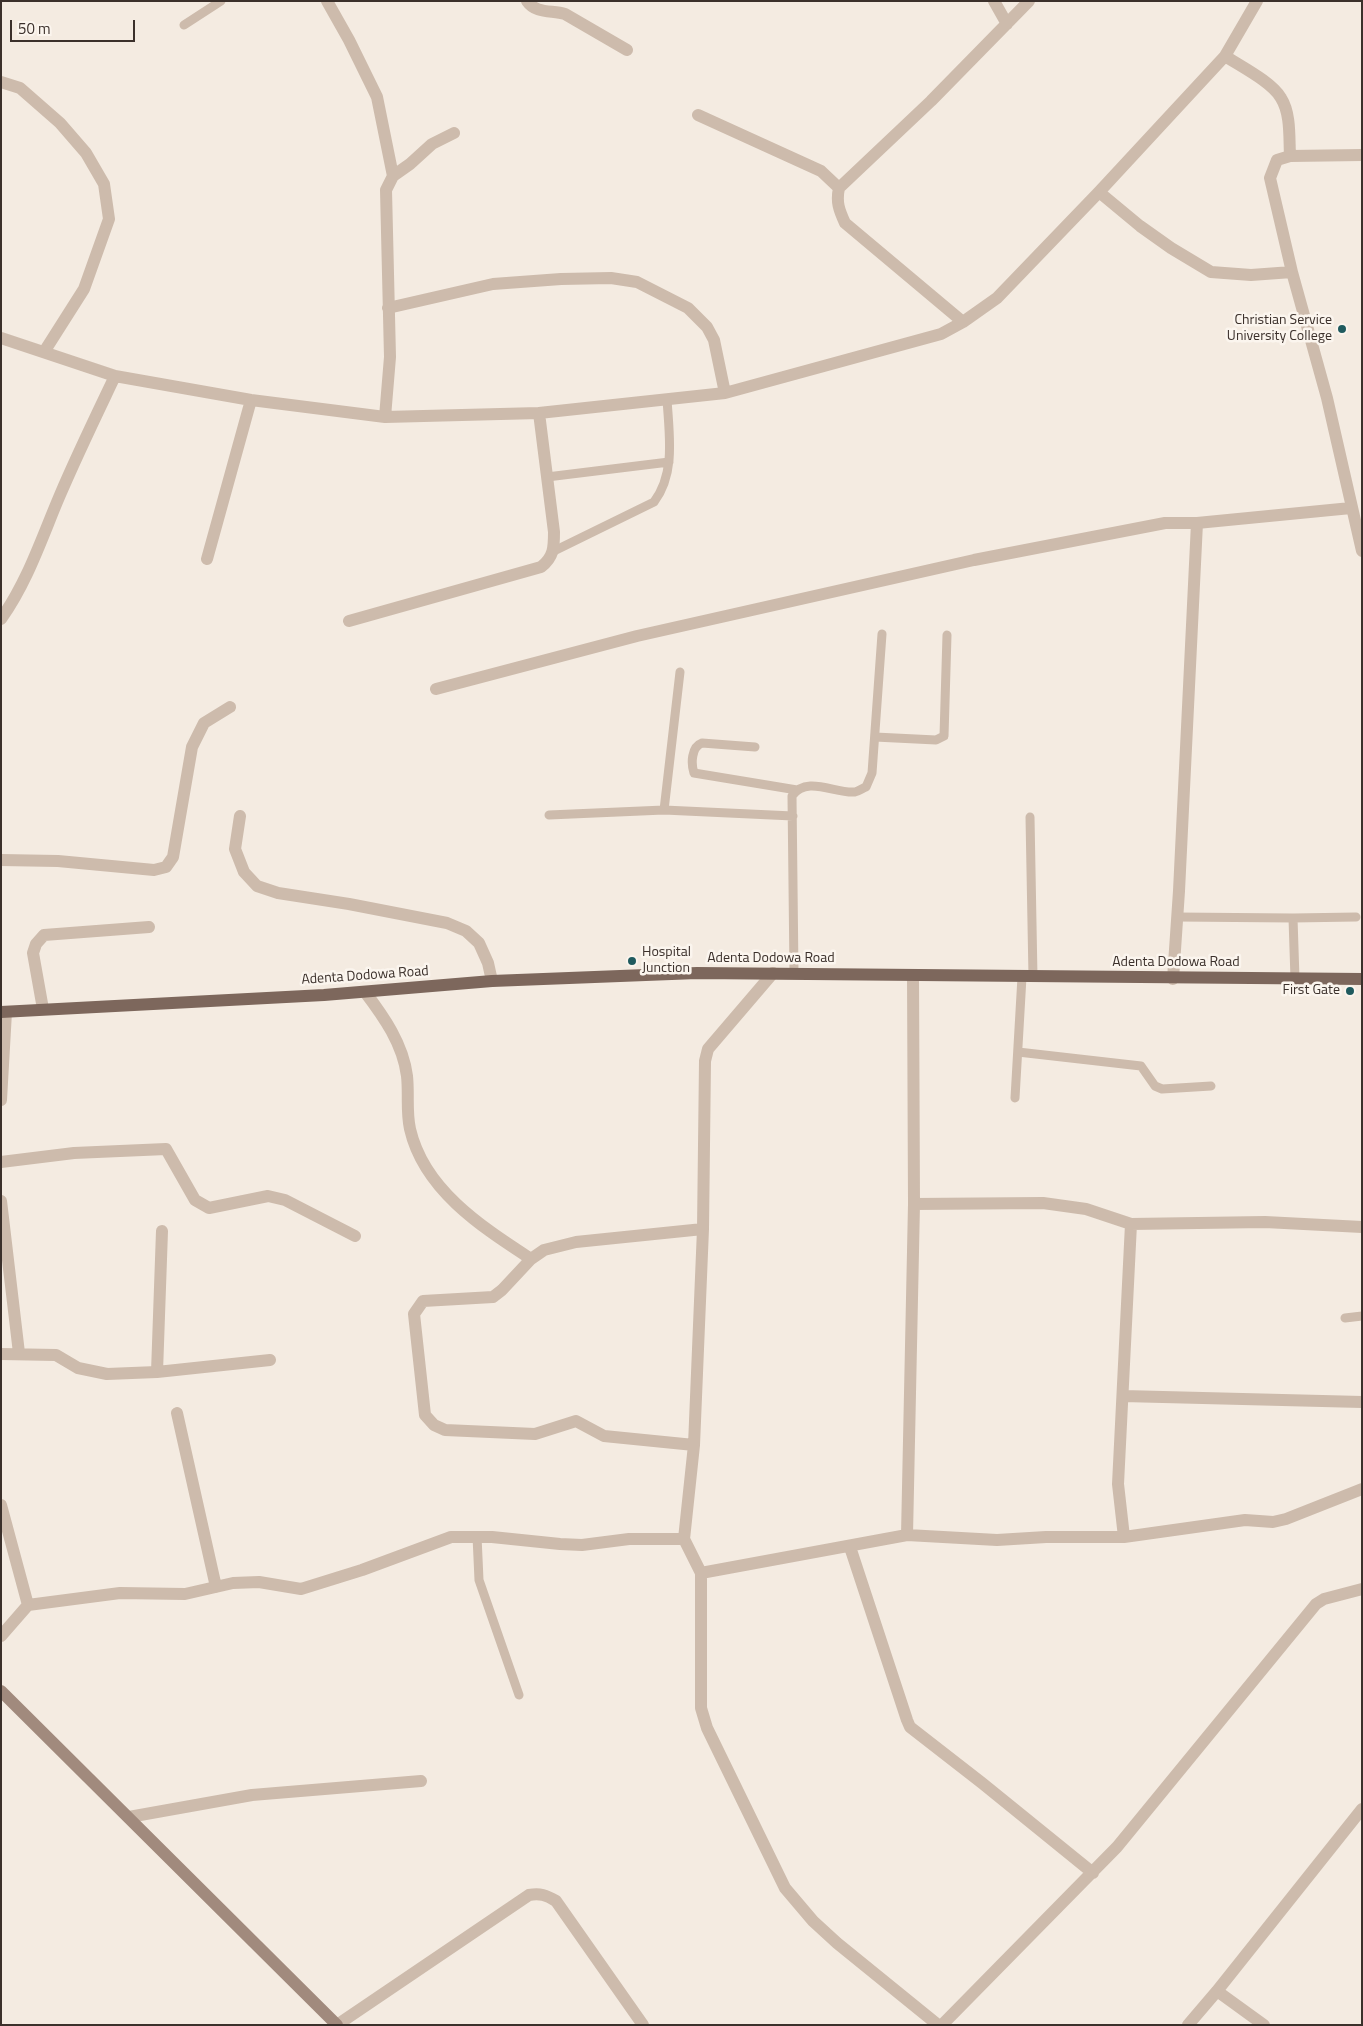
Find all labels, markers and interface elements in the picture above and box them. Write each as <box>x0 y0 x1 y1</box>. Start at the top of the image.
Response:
scale bar <box>12 10 138 42</box>
text: 50 m <box>18 17 51 40</box>
place label: Christian Service University College <box>1227 313 1332 346</box>
marker: Christian Service University College <box>1336 323 1348 335</box>
place label: Hospital Junction <box>642 945 691 978</box>
street label: Adenta Dodowa Road <box>707 951 835 967</box>
marker: Hospital Junction <box>626 955 638 967</box>
street label: Adenta Dodowa Road <box>1112 955 1240 971</box>
street label: Adenta Dodowa Road <box>301 963 429 989</box>
place label: First Gate <box>1283 983 1340 999</box>
marker: First Gate <box>1344 985 1356 997</box>

